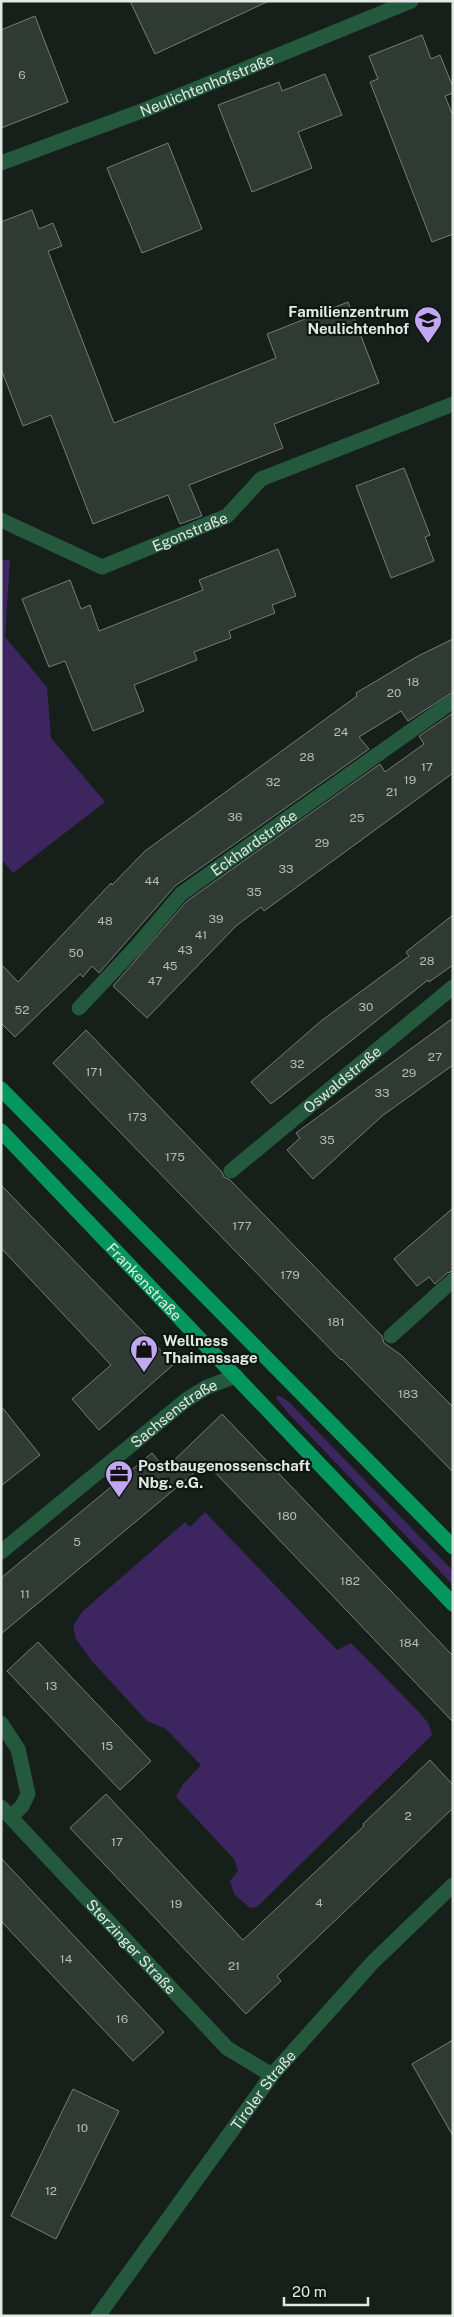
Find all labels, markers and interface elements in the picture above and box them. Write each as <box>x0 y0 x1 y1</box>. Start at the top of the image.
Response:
street label: Neulichtenhofstraße <box>137 50 276 119</box>
house number: 6 <box>18 68 26 82</box>
place label: Familienzentrum Neulichtenhof <box>288 303 409 337</box>
school or university icon: Familienzentrum Neulichtenhof <box>413 305 443 344</box>
street label: Egonstraße <box>149 508 230 554</box>
house number: 18 <box>407 675 420 689</box>
house number: 20 <box>387 686 401 700</box>
house number: 24 <box>334 725 349 739</box>
house number: 28 <box>300 750 315 764</box>
house number: 17 <box>421 760 433 774</box>
house number: 19 <box>404 773 416 787</box>
house number: 32 <box>266 775 280 789</box>
house number: 21 <box>386 785 398 799</box>
street label: Eckhardstraße <box>207 806 300 879</box>
house number: 36 <box>228 810 242 824</box>
house number: 25 <box>350 811 365 825</box>
house number: 29 <box>315 836 329 850</box>
house number: 33 <box>278 862 294 876</box>
house number: 44 <box>144 874 160 888</box>
house number: 35 <box>246 885 262 899</box>
house number: 39 <box>209 912 223 926</box>
house number: 48 <box>97 914 113 928</box>
house number: 41 <box>195 928 207 942</box>
house number: 43 <box>177 943 193 957</box>
house number: 50 <box>68 946 84 960</box>
house number: 28 <box>420 954 435 968</box>
house number: 45 <box>162 959 178 973</box>
house number: 47 <box>148 974 162 988</box>
house number: 30 <box>359 1000 373 1014</box>
house number: 52 <box>15 1003 29 1017</box>
street label: Oswaldstraße <box>300 1042 384 1116</box>
house number: 27 <box>428 1050 442 1064</box>
house number: 32 <box>290 1057 304 1071</box>
house number: 171 <box>85 1065 103 1079</box>
house number: 29 <box>402 1066 416 1080</box>
house number: 33 <box>374 1086 390 1100</box>
house number: 173 <box>127 1110 147 1124</box>
house number: 35 <box>319 1133 335 1147</box>
house number: 175 <box>165 1150 185 1164</box>
house number: 177 <box>232 1219 252 1233</box>
street label: Frankenstraße <box>104 1239 186 1324</box>
house number: 179 <box>280 1268 300 1282</box>
house number: 181 <box>327 1315 345 1329</box>
place label: Wellness Thaimassage <box>163 1332 258 1366</box>
shop icon: Wellness Thaimassage <box>129 1334 159 1373</box>
street label: Sachsenstraße <box>127 1376 219 1451</box>
house number: 183 <box>398 1387 418 1401</box>
place label: Postbaugenossenschaft Nbg. e.G. <box>138 1457 311 1491</box>
office icon: Postbaugenossenschaft Nbg. e.G. <box>104 1459 134 1498</box>
house number: 180 <box>277 1509 297 1523</box>
house number: 5 <box>73 1535 81 1549</box>
house number: 182 <box>340 1574 360 1588</box>
house number: 11 <box>20 1587 30 1601</box>
house number: 184 <box>399 1636 420 1650</box>
house number: 13 <box>45 1679 57 1693</box>
house number: 15 <box>101 1739 114 1753</box>
house number: 2 <box>404 1809 412 1823</box>
house number: 17 <box>111 1835 123 1849</box>
street label: Sterzinger Straße <box>83 1895 180 1997</box>
house number: 4 <box>315 1896 323 1910</box>
house number: 19 <box>170 1897 182 1911</box>
house number: 14 <box>60 1952 73 1966</box>
house number: 21 <box>228 1959 240 1973</box>
house number: 16 <box>116 2012 128 2026</box>
street label: Tiroler Straße <box>227 2046 299 2133</box>
house number: 10 <box>76 2121 88 2135</box>
house number: 12 <box>45 2184 57 2198</box>
scale bar <box>284 2274 368 2306</box>
text: 20 m <box>292 2283 327 2300</box>

